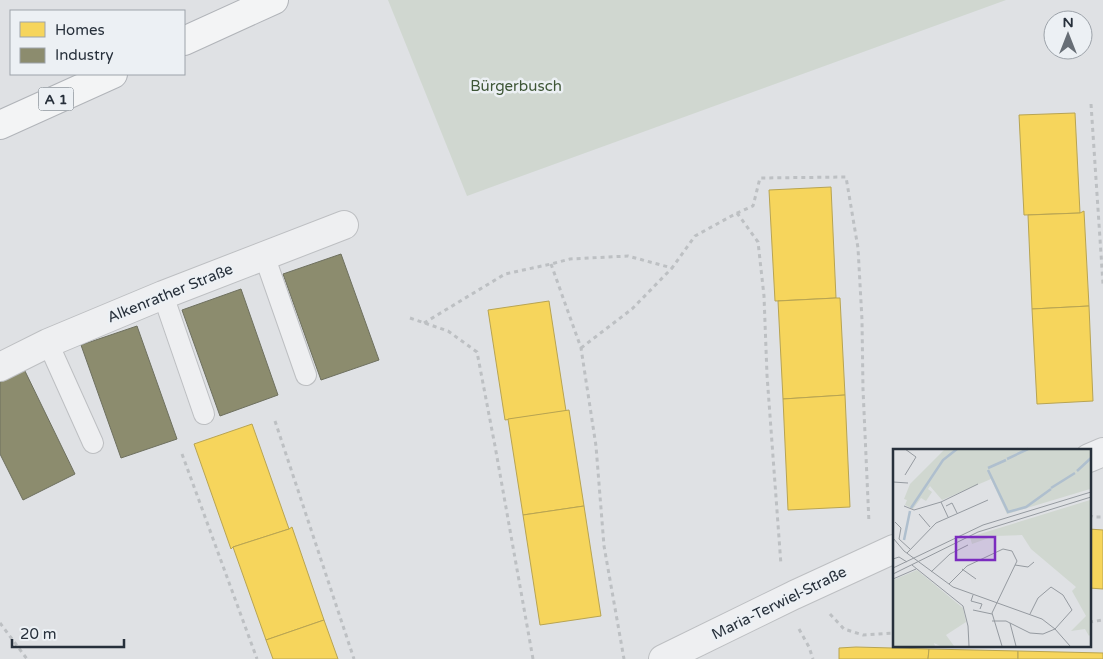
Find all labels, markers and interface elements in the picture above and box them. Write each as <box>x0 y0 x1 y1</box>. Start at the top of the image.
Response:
legend <box>10 10 185 75</box>
north arrow <box>1043 10 1093 60</box>
text: N <box>1062 14 1074 31</box>
text: Homes <box>55 21 105 39</box>
text: Industry <box>55 46 114 64</box>
park label: Bürgerbusch <box>470 77 562 95</box>
road number: A 1 <box>38 88 74 110</box>
street label: Alkenrather Straße <box>105 260 235 326</box>
inset map <box>893 449 1090 646</box>
street label: Maria-Terwiel-Straße <box>709 563 849 643</box>
scale bar <box>12 616 125 648</box>
text: 20 m <box>20 625 57 643</box>

